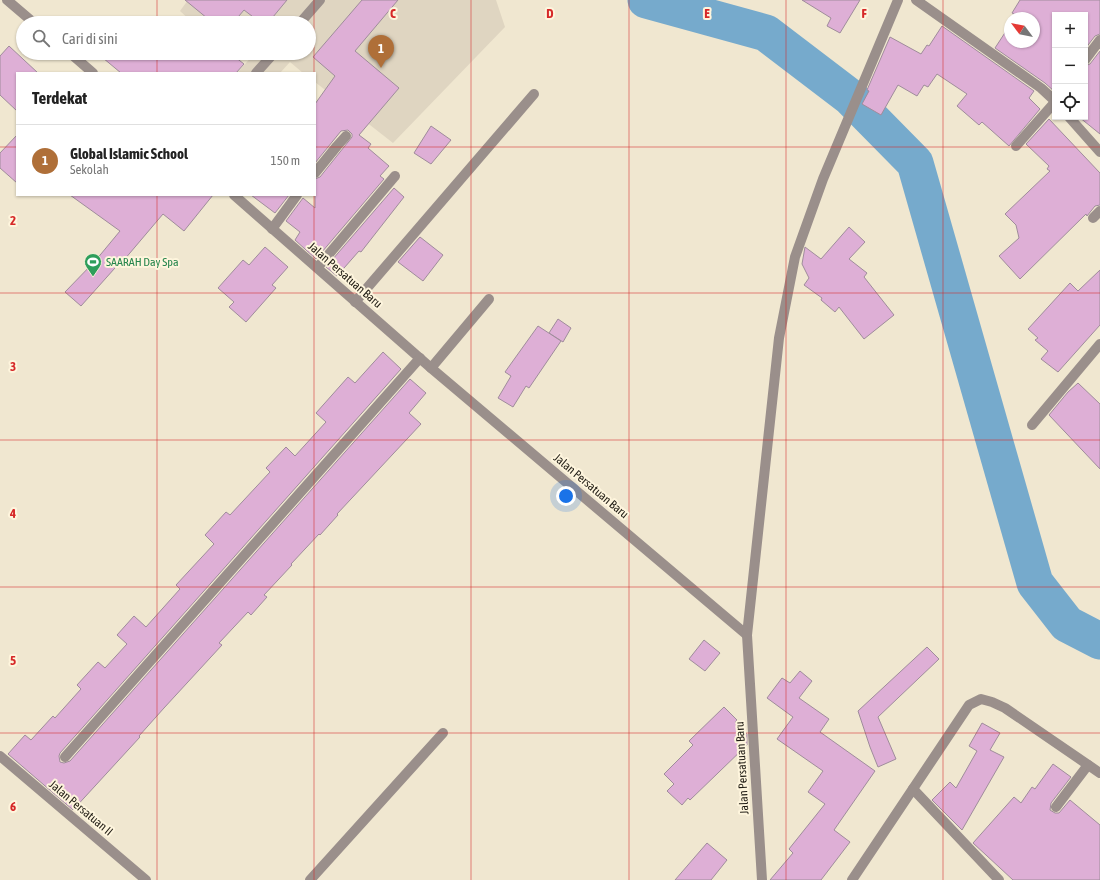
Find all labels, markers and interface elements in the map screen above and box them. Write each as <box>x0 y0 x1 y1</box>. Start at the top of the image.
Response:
text: C <box>390 6 396 21</box>
text: D <box>546 6 554 21</box>
text: E <box>704 6 710 21</box>
text: F <box>861 6 867 21</box>
north arrow <box>1004 12 1040 48</box>
map controls <box>1052 12 1088 120</box>
button: + <box>1052 12 1088 48</box>
search box <box>16 16 316 60</box>
icon: search <box>30 27 52 49</box>
text: Cari di sini <box>62 30 118 47</box>
pin: 1 <box>368 35 394 68</box>
button: − <box>1052 48 1088 84</box>
button: locate <box>1052 84 1088 120</box>
text: Terdekat <box>32 88 87 108</box>
text: Global Islamic School <box>70 145 188 162</box>
text: 1 <box>42 153 48 168</box>
text: 150 m <box>271 153 300 168</box>
text: Sekolah <box>70 162 109 177</box>
text: 2 <box>10 213 16 228</box>
street label: Jalan Persatuan Baru <box>305 239 385 311</box>
sports icon: SAARAH Day Spa <box>83 252 103 277</box>
place label: SAARAH Day Spa <box>106 255 179 269</box>
text: 3 <box>10 359 16 374</box>
street label: Jalan Persatuan Baru <box>551 451 631 521</box>
your location <box>556 486 576 506</box>
text: 4 <box>9 506 16 521</box>
text: 5 <box>10 653 16 668</box>
street label: Jalan Persatuan Baru <box>733 721 751 815</box>
street label: Jalan Persatuan II <box>46 777 116 839</box>
text: 6 <box>10 799 16 814</box>

